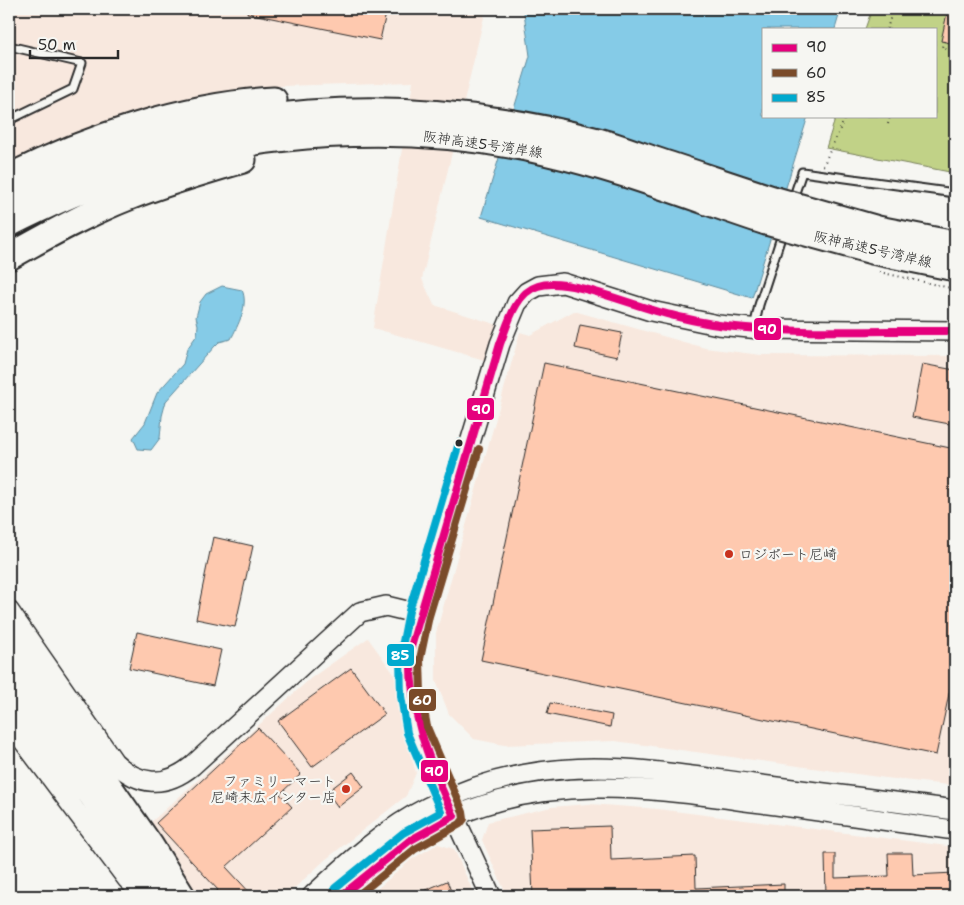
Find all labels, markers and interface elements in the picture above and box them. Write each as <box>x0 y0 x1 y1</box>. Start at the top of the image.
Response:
scale bar <box>30 28 118 60</box>
legend <box>762 28 936 118</box>
text: 50 m <box>38 35 76 55</box>
text: 90 <box>806 37 827 57</box>
text: 60 <box>806 63 827 83</box>
text: 85 <box>806 87 825 107</box>
street label: 阪神高速5号湾岸線 <box>422 127 544 161</box>
street label: 阪神高速5号湾岸線 <box>812 227 934 271</box>
line badge: 90 <box>753 317 782 341</box>
text: 90 <box>757 320 777 338</box>
line badge: 90 <box>466 397 495 421</box>
text: 90 <box>471 400 491 418</box>
unlabelled marker <box>454 438 464 448</box>
place label: ロジポート尼崎 <box>739 545 837 563</box>
marker: ロジポート尼崎 <box>723 548 735 560</box>
line badge: 85 <box>386 643 415 667</box>
text: 85 <box>391 646 410 664</box>
line badge: 60 <box>408 688 437 712</box>
text: 60 <box>412 691 432 709</box>
line badge: 90 <box>420 759 449 783</box>
text: 90 <box>424 762 444 780</box>
place label: ファミリーマート 尼崎末広インター店 <box>211 772 336 806</box>
marker: ファミリーマート 尼崎末広インター店 <box>340 783 352 795</box>

